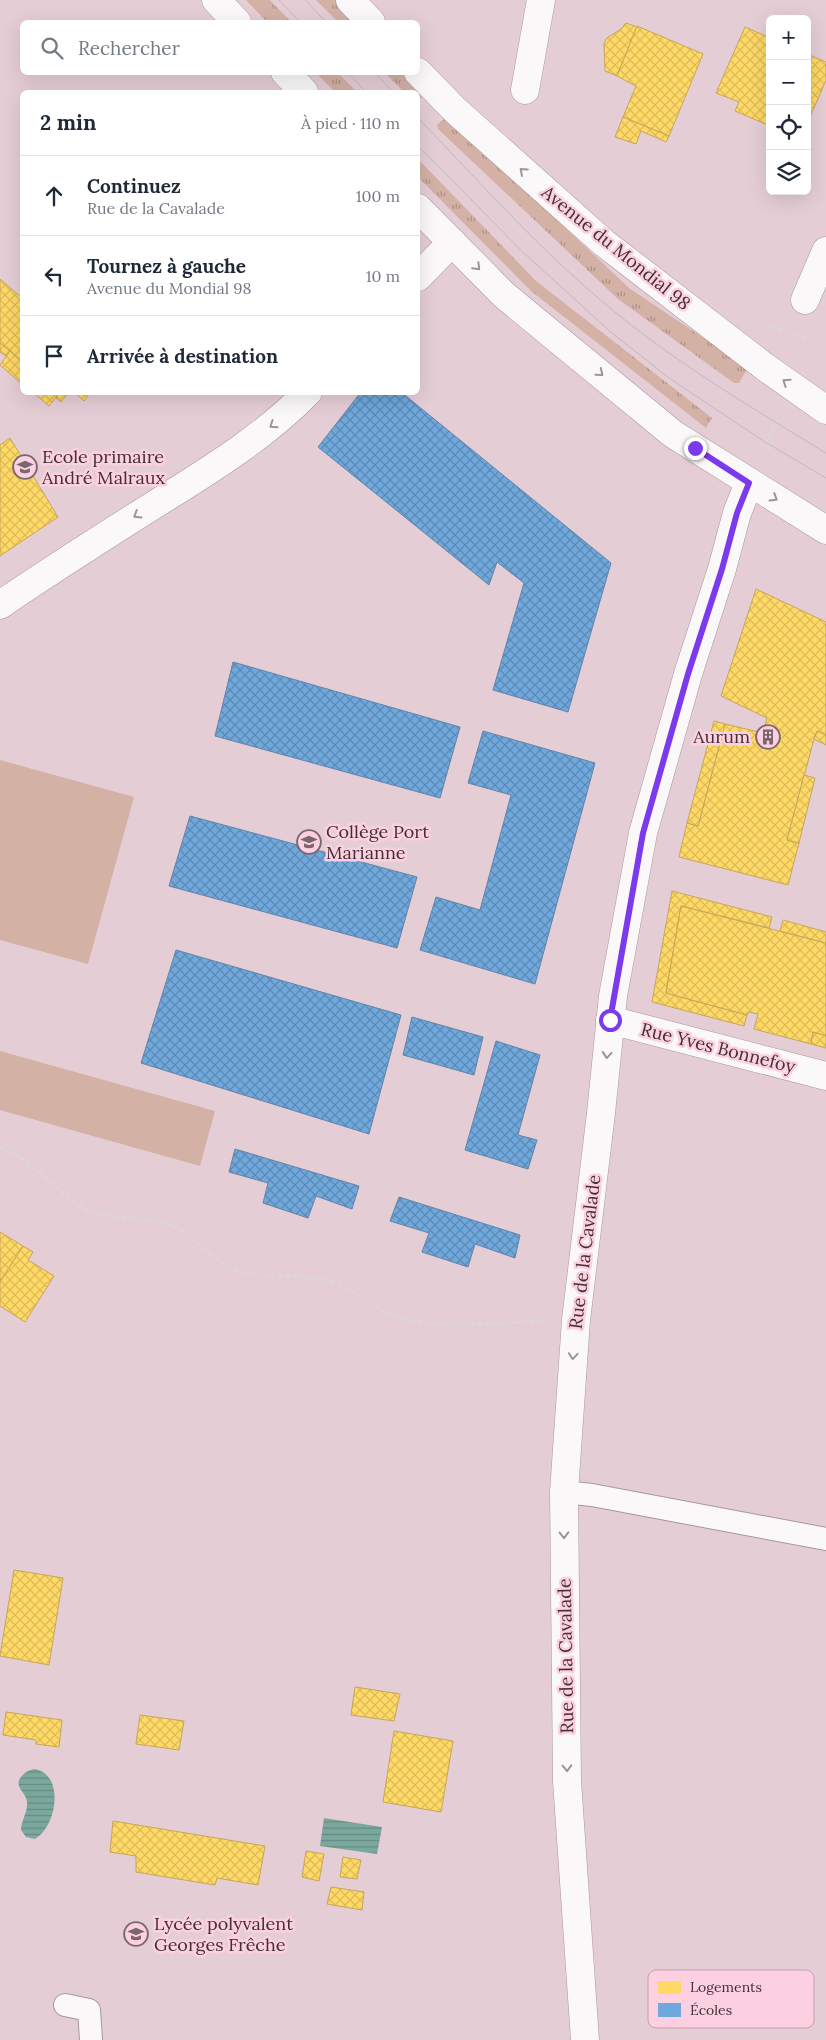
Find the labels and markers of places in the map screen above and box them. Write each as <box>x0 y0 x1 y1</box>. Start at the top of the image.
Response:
place label: Ecole primaire André Malraux <box>41 445 165 489</box>
school or university icon: Ecole primaire André Malraux <box>12 454 38 480</box>
building icon: Aurum <box>755 724 781 750</box>
place label: Aurum <box>692 725 750 748</box>
place label: Collège Port Marianne <box>326 820 429 864</box>
school or university icon: Collège Port Marianne <box>296 829 322 855</box>
place label: Lycée polyvalent Georges Frêche <box>154 1912 293 1956</box>
school or university icon: Lycée polyvalent Georges Frêche <box>123 1921 149 1947</box>

